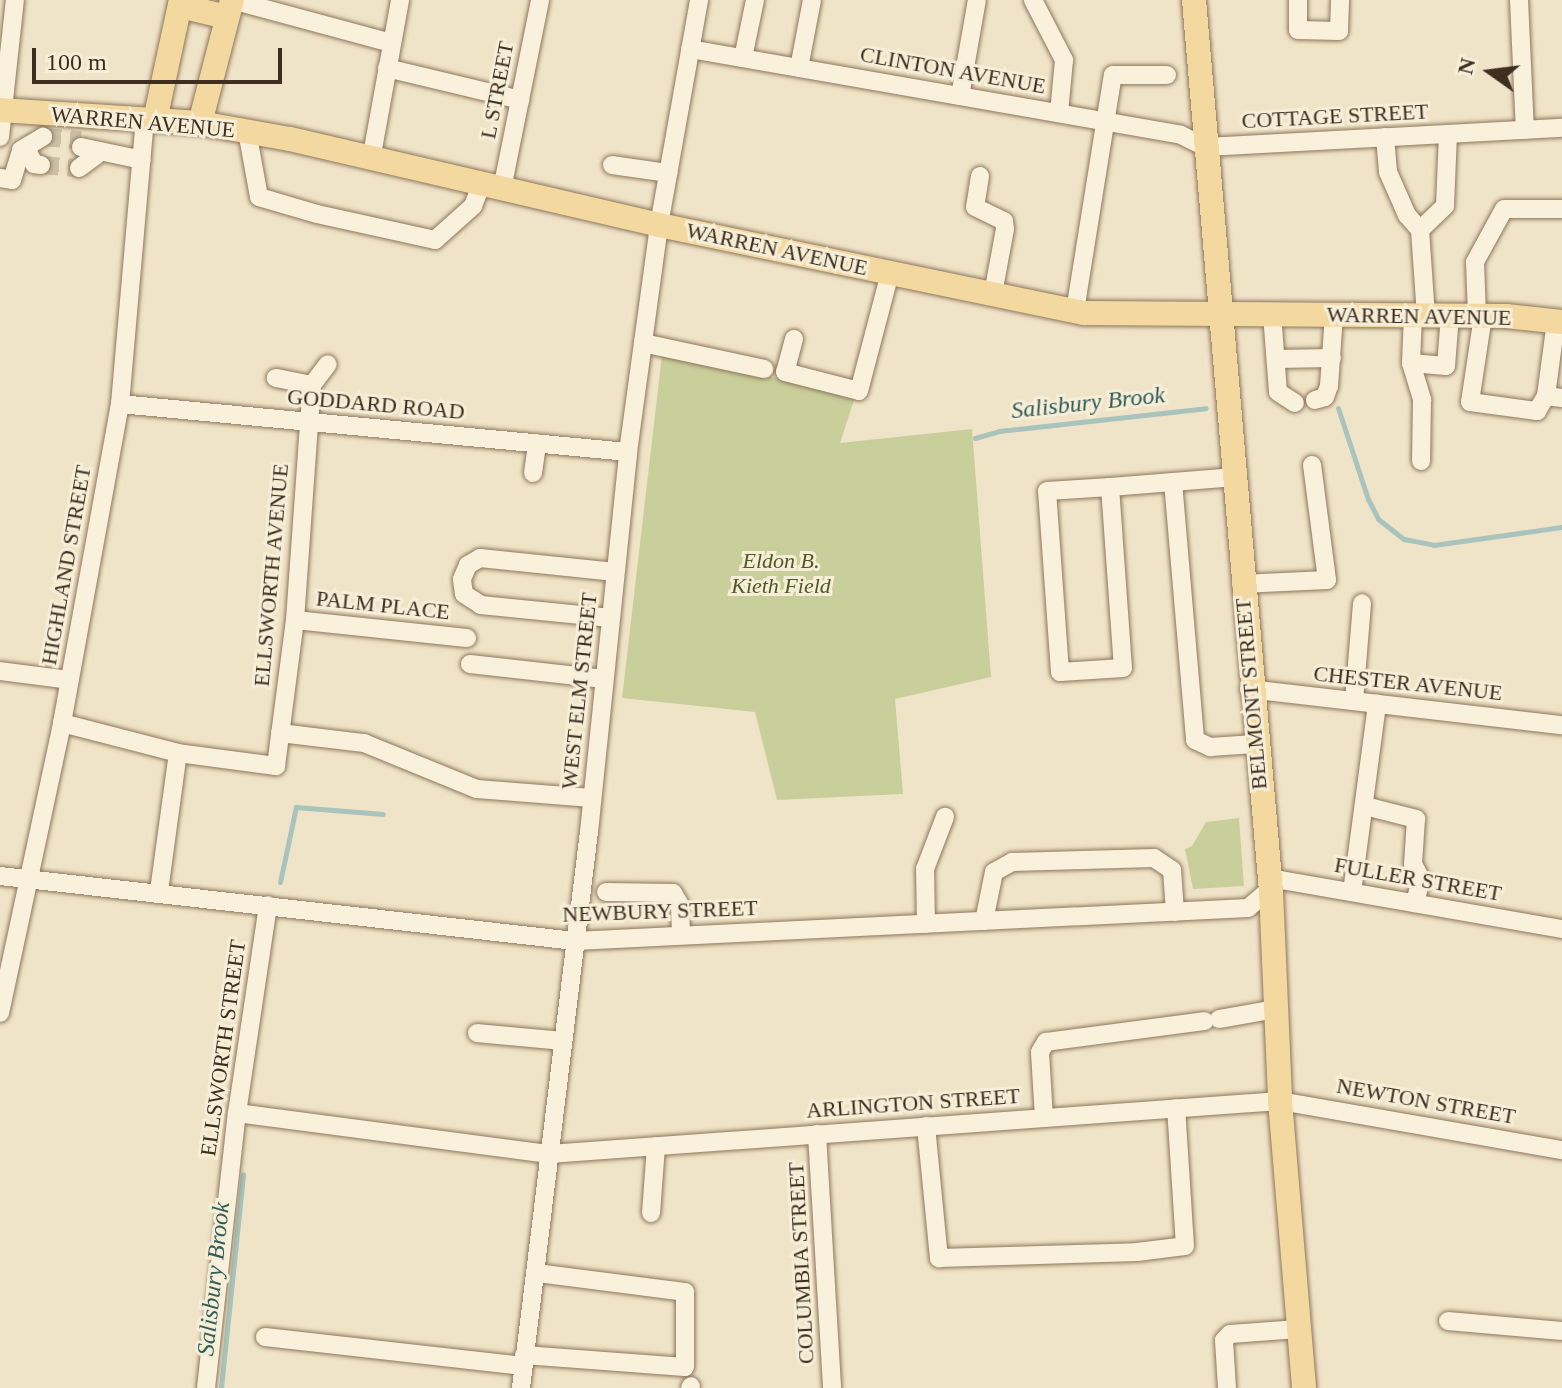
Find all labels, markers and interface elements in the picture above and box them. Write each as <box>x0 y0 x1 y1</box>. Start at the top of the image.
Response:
scale bar <box>36 32 286 82</box>
north arrow <box>1450 32 1530 112</box>
street label: L STREET <box>475 39 519 141</box>
street label: CLINTON AVENUE <box>858 41 1048 99</box>
text: 100 m <box>46 49 107 75</box>
text: N <box>1452 55 1480 77</box>
street label: COTTAGE STREET <box>1241 98 1429 134</box>
street label: WARREN AVENUE <box>49 101 237 143</box>
street label: WARREN AVENUE <box>683 217 871 281</box>
street label: WARREN AVENUE <box>1326 301 1512 331</box>
water label: Salisbury Brook <box>1010 381 1166 425</box>
street label: GODDARD ROAD <box>286 383 466 425</box>
street label: ELLSWORTH AVENUE <box>248 462 294 688</box>
street label: HIGHLAND STREET <box>35 463 97 667</box>
park label: Eldon B. Kieth Field <box>731 547 831 598</box>
street label: PALM PLACE <box>315 585 451 625</box>
street label: WEST ELM STREET <box>556 591 602 791</box>
street label: BELMONT STREET <box>1229 597 1273 791</box>
street label: CHESTER AVENUE <box>1312 660 1504 706</box>
street label: FULLER STREET <box>1332 851 1504 907</box>
street label: NEWBURY STREET <box>562 894 758 928</box>
street label: ELLSWORTH STREET <box>195 938 251 1158</box>
street label: NEWTON STREET <box>1335 1072 1517 1130</box>
street label: ARLINGTON STREET <box>805 1082 1021 1124</box>
street label: COLUMBIA STREET <box>782 1161 820 1365</box>
water label: Salisbury Brook <box>192 1201 236 1357</box>

